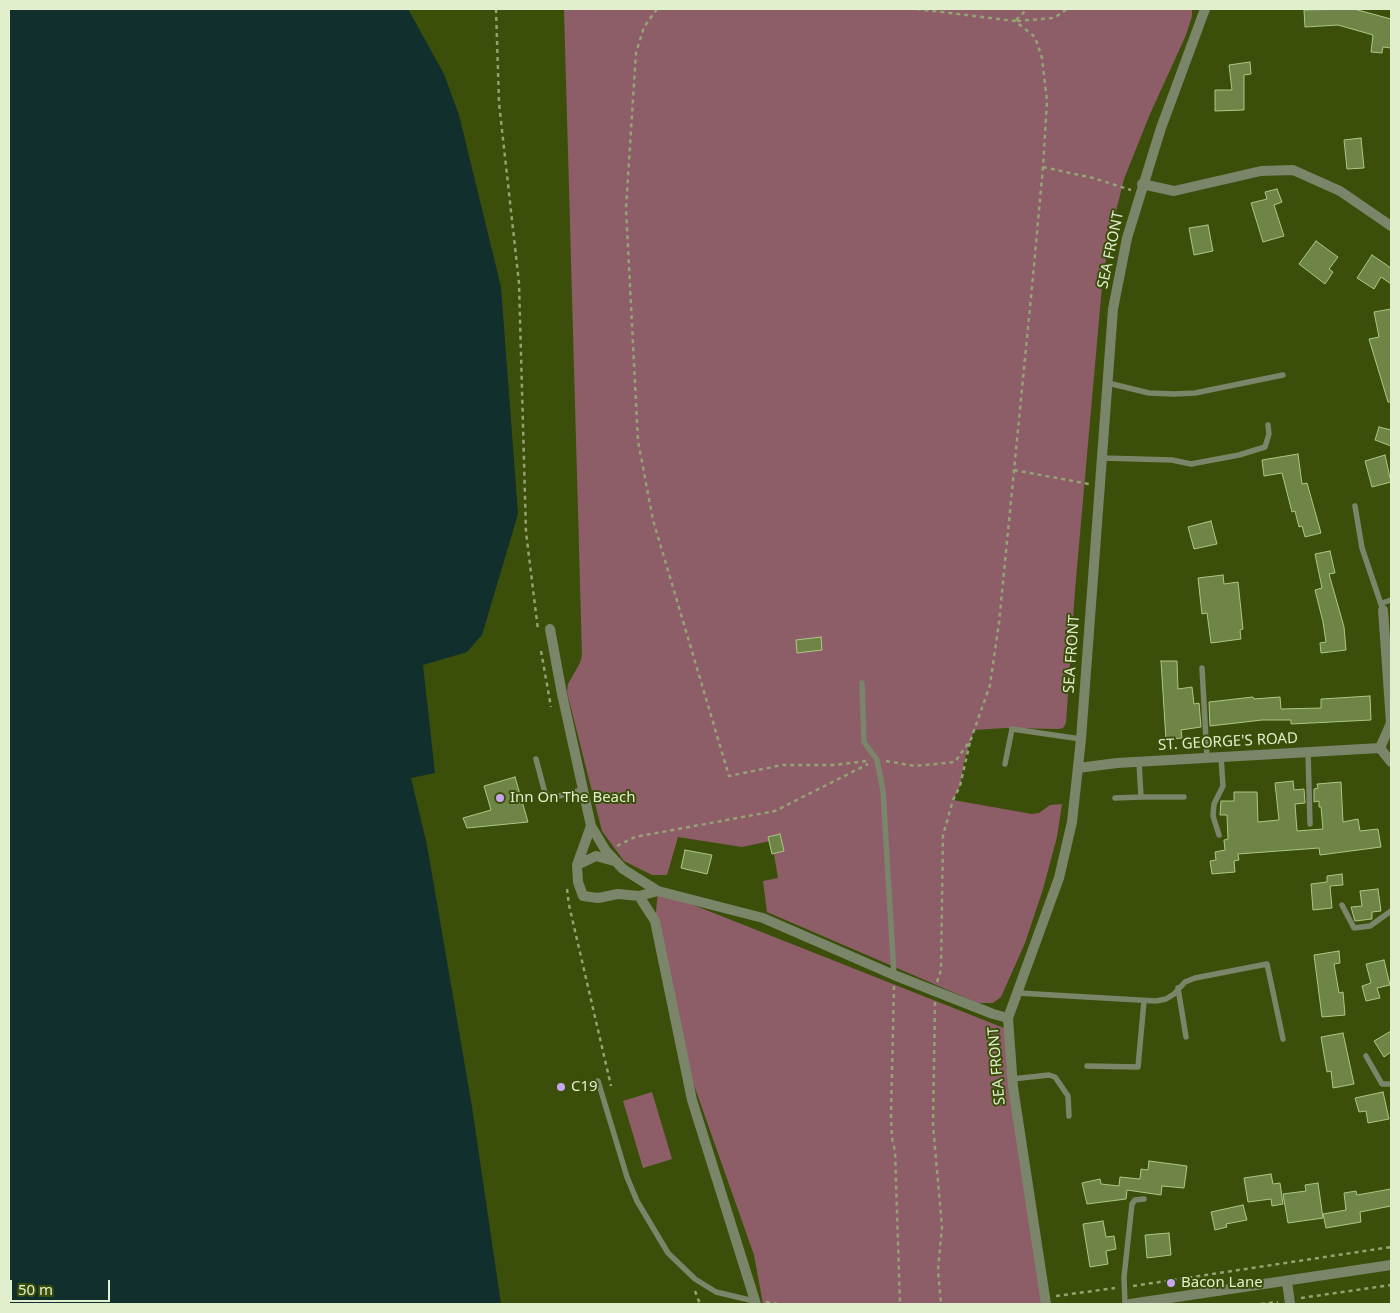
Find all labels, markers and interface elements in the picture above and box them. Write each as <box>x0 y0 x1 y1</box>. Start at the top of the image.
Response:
street label: SEA FRONT <box>1094 210 1128 290</box>
street label: SEA FRONT <box>1060 614 1084 694</box>
street label: ST. GEORGE'S ROAD <box>1158 729 1298 755</box>
place label: Inn On The Beach <box>510 789 635 807</box>
marker: Inn On The Beach <box>494 792 506 804</box>
street label: SEA FRONT <box>985 1026 1009 1106</box>
place label: C19 <box>571 1078 598 1096</box>
marker: C19 <box>555 1081 567 1093</box>
scale bar <box>12 1270 112 1302</box>
place label: Bacon Lane <box>1181 1274 1263 1292</box>
marker: Bacon Lane <box>1165 1277 1177 1289</box>
text: 50 m <box>18 1279 53 1299</box>

